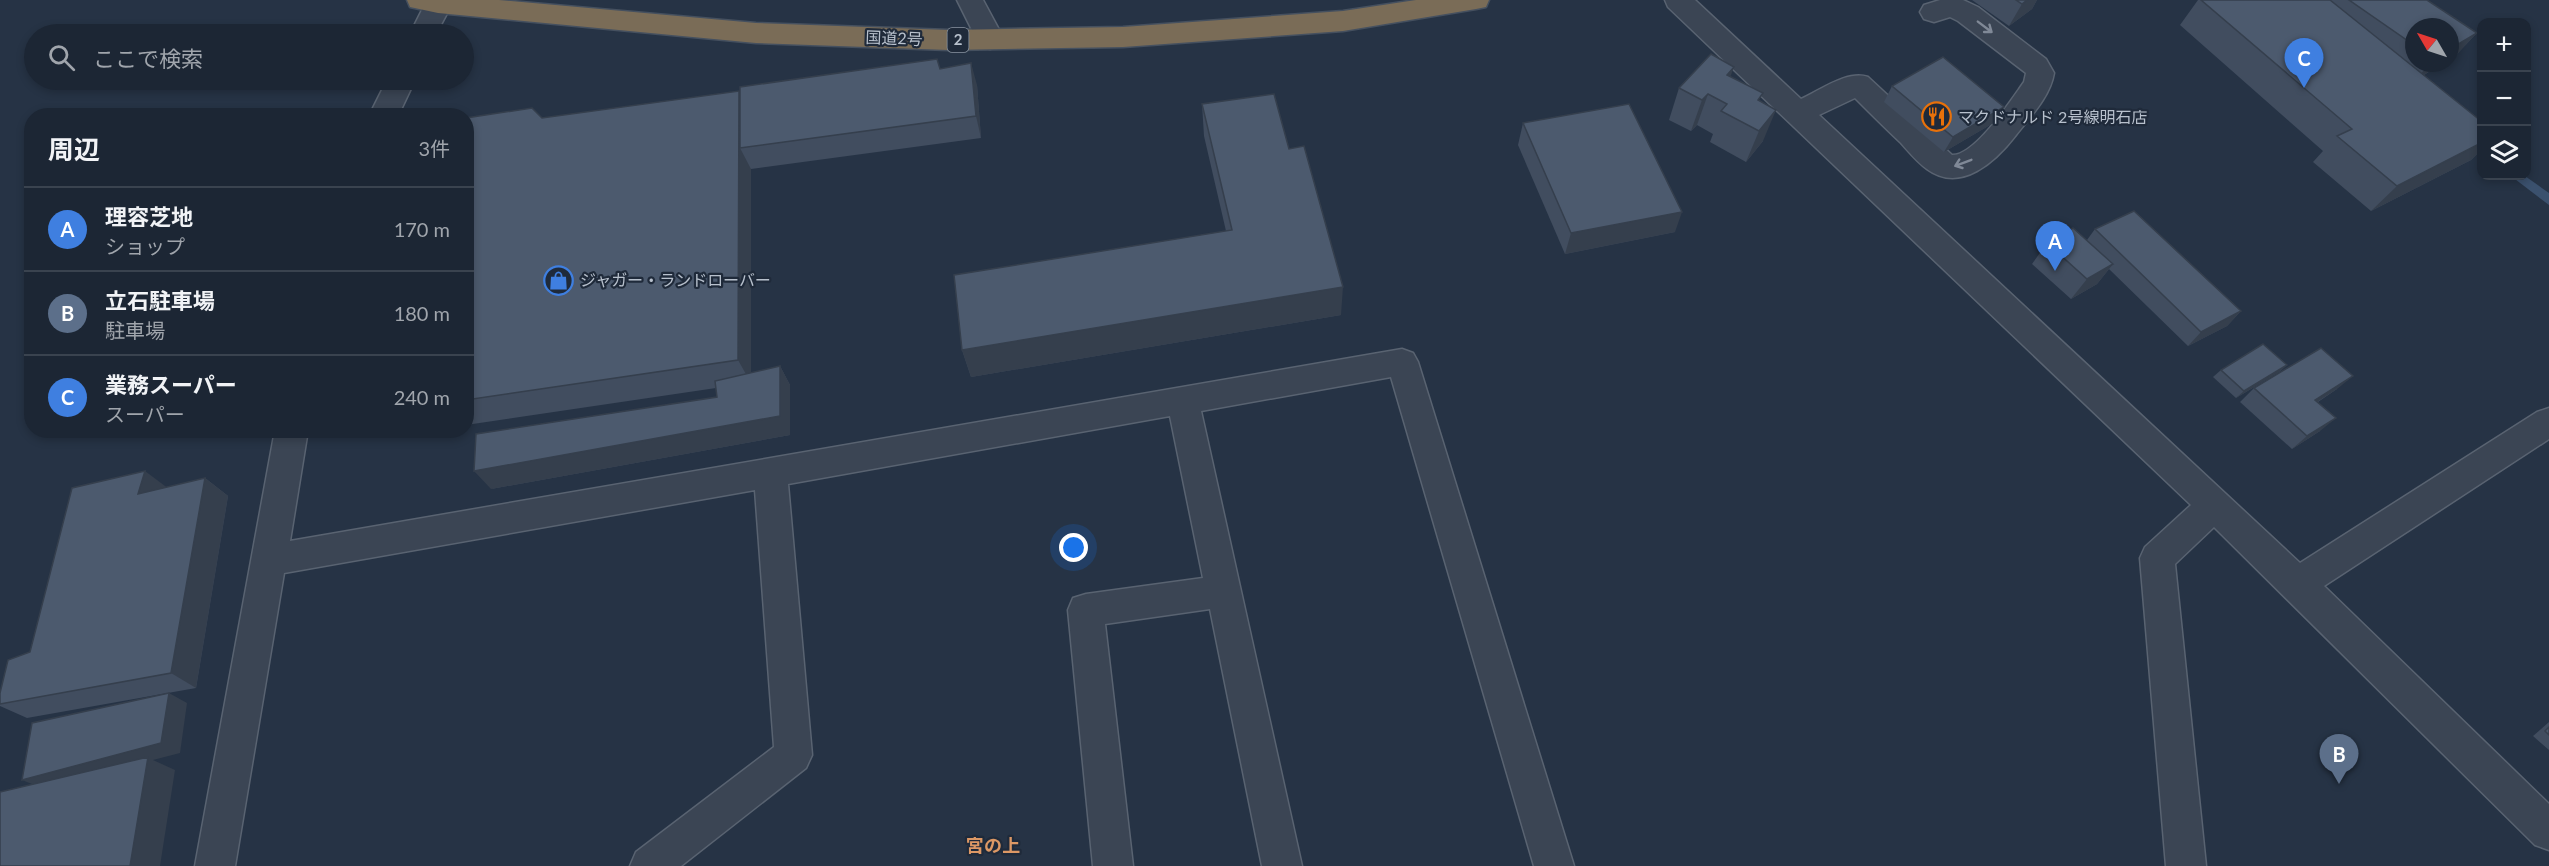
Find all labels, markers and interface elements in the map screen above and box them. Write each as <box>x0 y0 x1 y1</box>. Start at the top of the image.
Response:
north arrow <box>2405 18 2459 72</box>
map controls <box>2477 18 2531 180</box>
button: + <box>2477 18 2531 72</box>
one-way arrow <box>1977 20 1993 33</box>
search box <box>24 24 474 90</box>
street label: 国道2号 <box>865 27 923 48</box>
road number: 2 <box>948 28 968 52</box>
pin: C <box>2284 38 2324 88</box>
icon: search <box>45 41 78 74</box>
text: ここで検索 <box>93 45 203 72</box>
button: − <box>2477 72 2531 126</box>
restaurant icon: マクドナルド 2号線明石店 <box>1921 101 1953 133</box>
place label: マクドナルド 2号線明石店 <box>1958 107 2147 126</box>
button: layers <box>2477 126 2531 180</box>
text: 周辺 <box>48 133 100 165</box>
text: 3件 <box>418 136 450 160</box>
one-way arrow <box>1955 159 1973 170</box>
text: 理容芝地 <box>105 203 193 230</box>
text: A <box>61 217 74 241</box>
text: 170 m <box>394 217 450 241</box>
pin: A <box>2036 222 2074 271</box>
text: ショップ <box>105 234 185 258</box>
shop icon: ジャガー・ランドローバー <box>543 264 575 296</box>
place label: ジャガー・ランドローバー <box>580 270 771 289</box>
text: 立石駐車場 <box>105 287 215 314</box>
text: B <box>61 301 74 325</box>
text: 180 m <box>394 301 450 325</box>
text: 駐車場 <box>105 318 165 342</box>
text: 業務スーパー <box>105 371 237 398</box>
text: C <box>61 385 74 409</box>
text: 240 m <box>394 385 450 409</box>
text: スーパー <box>105 402 185 426</box>
your location <box>1059 533 1088 562</box>
pin: B <box>2320 734 2358 784</box>
district label: 宮の上 <box>966 834 1020 856</box>

